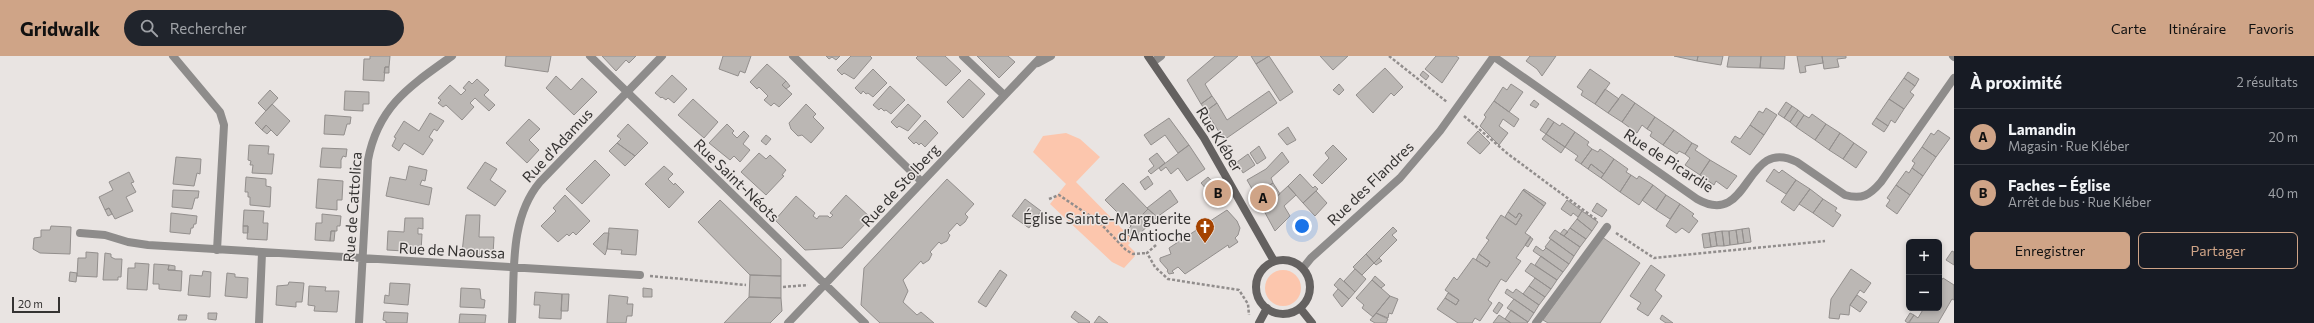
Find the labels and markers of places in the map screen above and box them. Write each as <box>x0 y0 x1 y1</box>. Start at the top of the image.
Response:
pin: B <box>1205 178 1231 208</box>
pin: A <box>1250 183 1276 213</box>
place label: Église Sainte-Marguerite d'Antioche <box>1023 208 1191 244</box>
church icon: Église Sainte-Marguerite d'Antioche <box>1194 216 1216 244</box>

